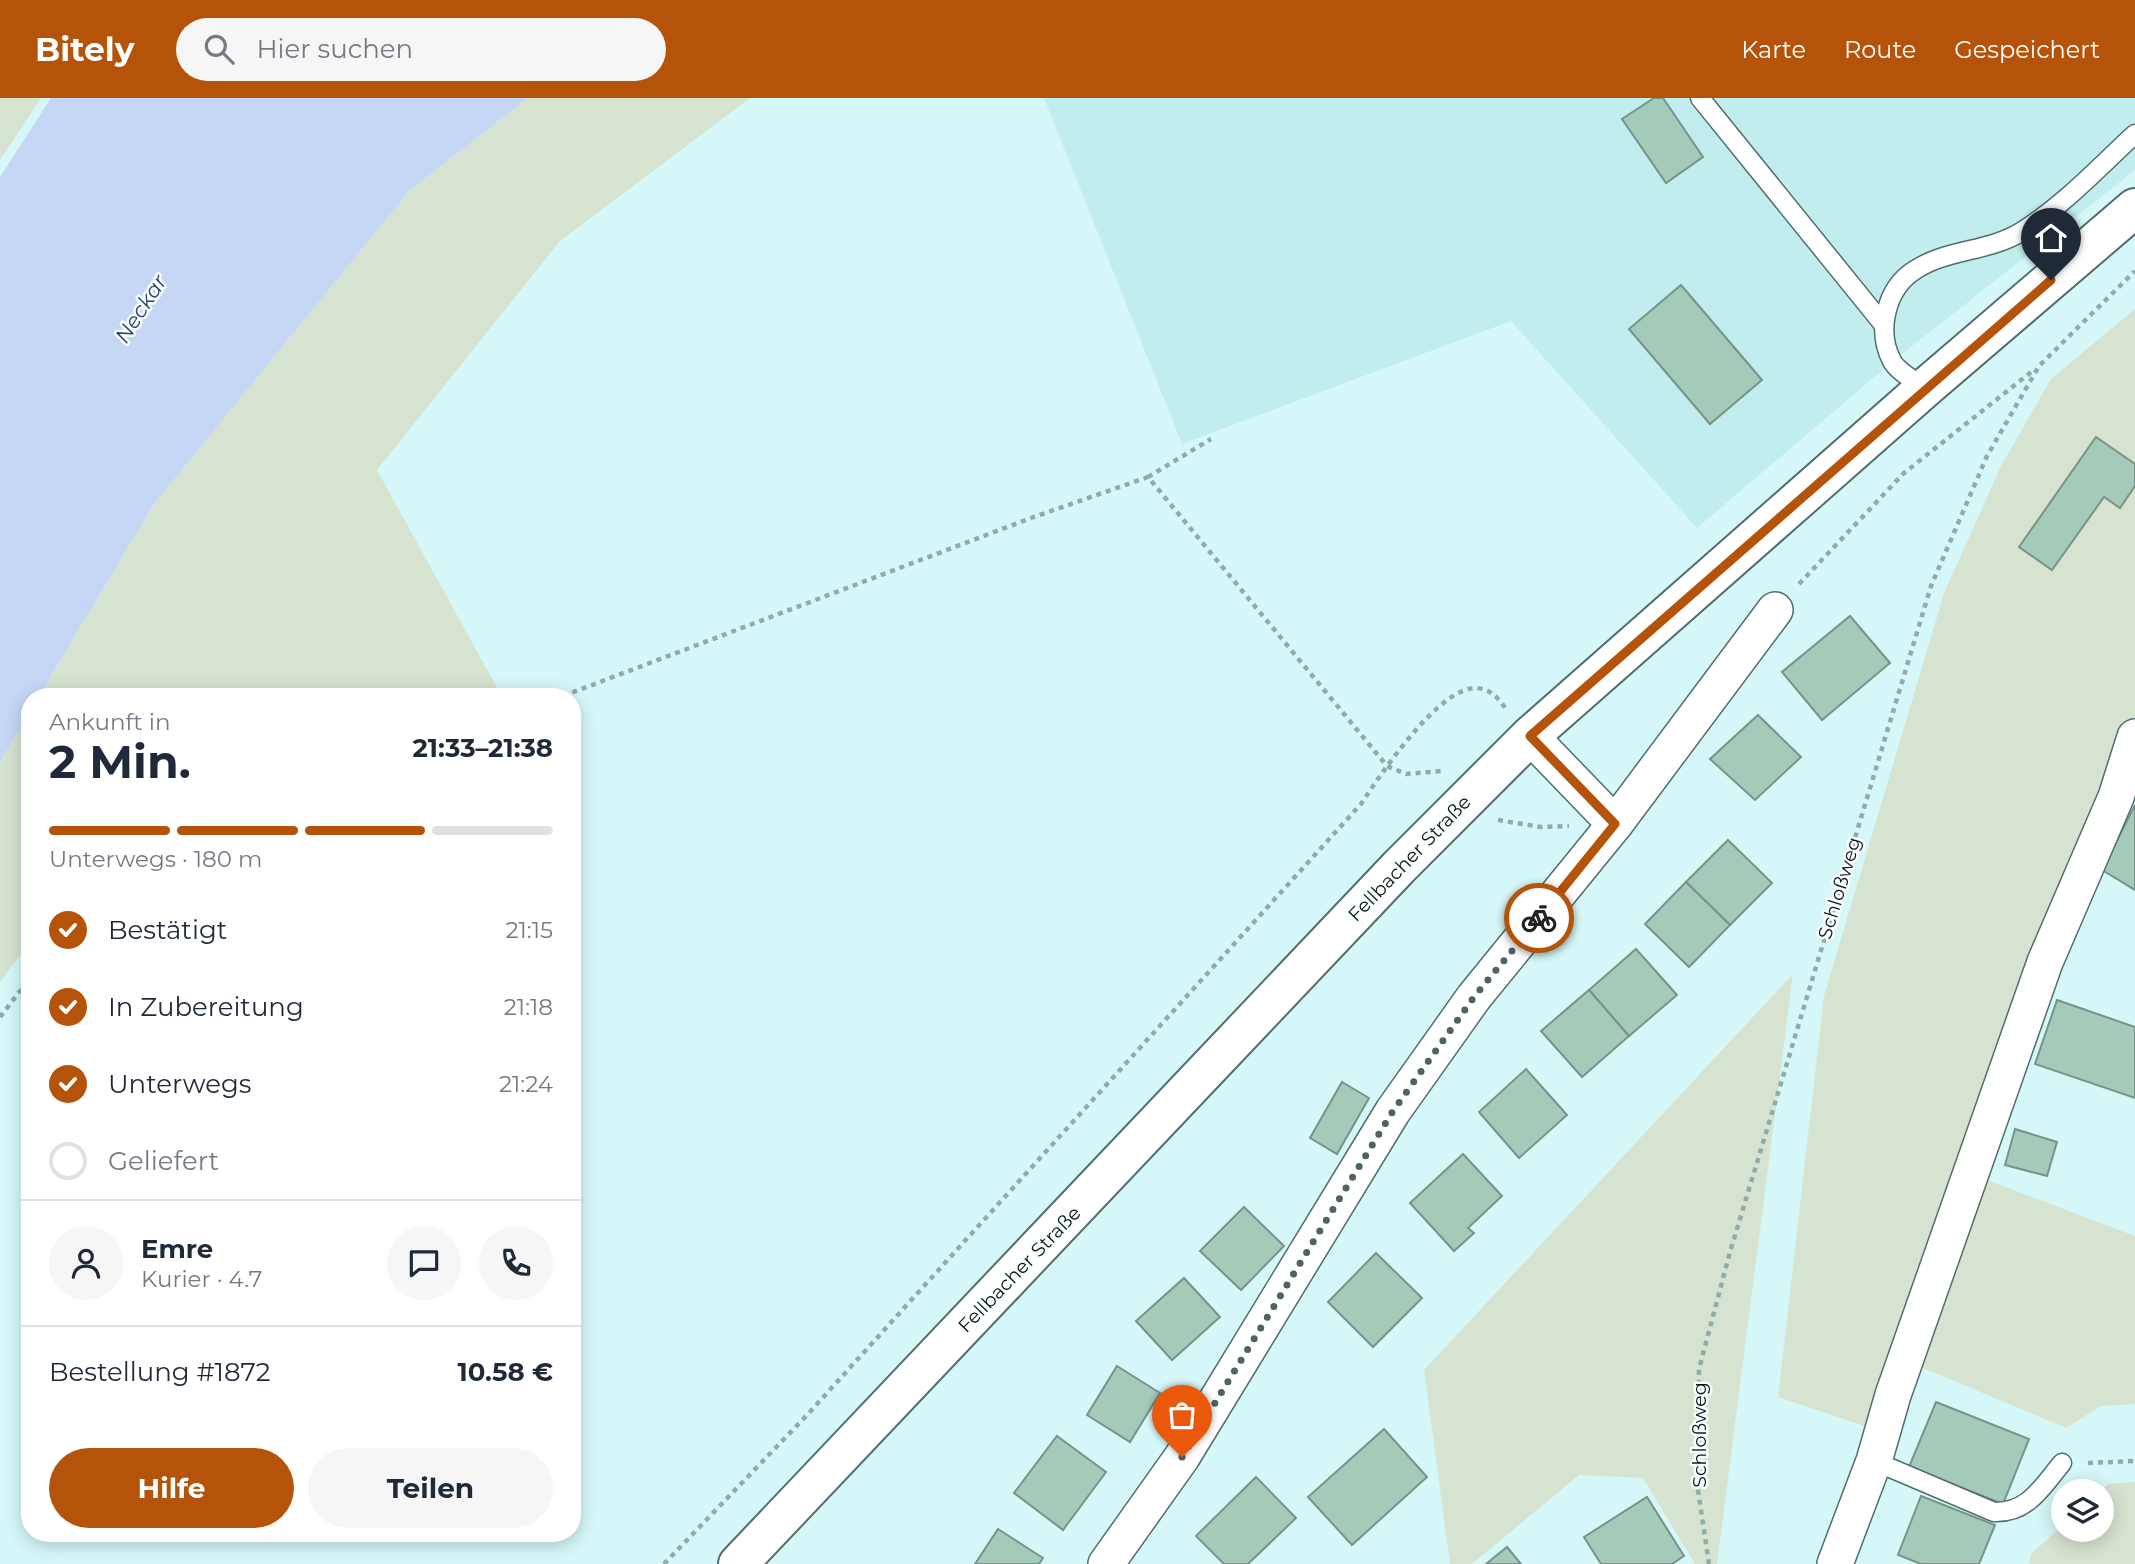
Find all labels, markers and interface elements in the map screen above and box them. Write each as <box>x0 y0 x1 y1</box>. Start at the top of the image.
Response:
search box <box>176 18 666 81</box>
text: Bitely <box>35 29 134 69</box>
icon: search <box>200 30 238 68</box>
text: Hier suchen <box>256 33 413 65</box>
text: Karte <box>1741 35 1806 64</box>
text: Route <box>1844 35 1916 64</box>
text: Gespeichert <box>1954 35 2100 64</box>
pin <box>2021 208 2081 280</box>
icon: home <box>2032 219 2070 257</box>
water label: Neckar <box>109 270 172 347</box>
text: Ankunft in <box>49 708 170 736</box>
text: 21:33–21:38 <box>413 732 553 764</box>
text: 2 Min. <box>49 733 191 790</box>
street label: Fellbacher Straße <box>1343 790 1475 926</box>
street label: Schloßweg <box>1813 834 1866 942</box>
text: Unterwegs · 180 m <box>49 845 262 873</box>
courier <box>1504 883 1574 953</box>
icon: bike <box>1520 899 1558 937</box>
icon: check <box>49 911 87 949</box>
text: Bestätigt <box>108 914 227 946</box>
text: 21:15 <box>505 916 553 944</box>
icon: check <box>49 988 87 1026</box>
text: In Zubereitung <box>108 991 304 1023</box>
text: 21:18 <box>504 993 553 1021</box>
icon: check <box>49 1065 87 1103</box>
text: Unterwegs <box>108 1068 251 1100</box>
text: 21:24 <box>499 1070 553 1098</box>
text: Geliefert <box>108 1145 219 1177</box>
street label: Fellbacher Straße <box>953 1201 1085 1337</box>
button: person <box>49 1226 123 1300</box>
button: chat <box>387 1226 461 1300</box>
button: phone <box>479 1226 553 1300</box>
text: Emre <box>141 1233 213 1265</box>
text: Kurier · 4.7 <box>141 1265 262 1293</box>
text: Bestellung #1872 <box>49 1356 271 1388</box>
text: 10.58 € <box>458 1356 553 1388</box>
street label: Schloßweg <box>1688 1382 1711 1488</box>
pin <box>1152 1385 1212 1457</box>
icon: bag <box>1163 1396 1201 1434</box>
button: Hilfe <box>49 1448 294 1528</box>
button: Teilen <box>308 1448 553 1528</box>
map controls <box>2051 1479 2114 1542</box>
button: layers <box>2051 1479 2114 1542</box>

